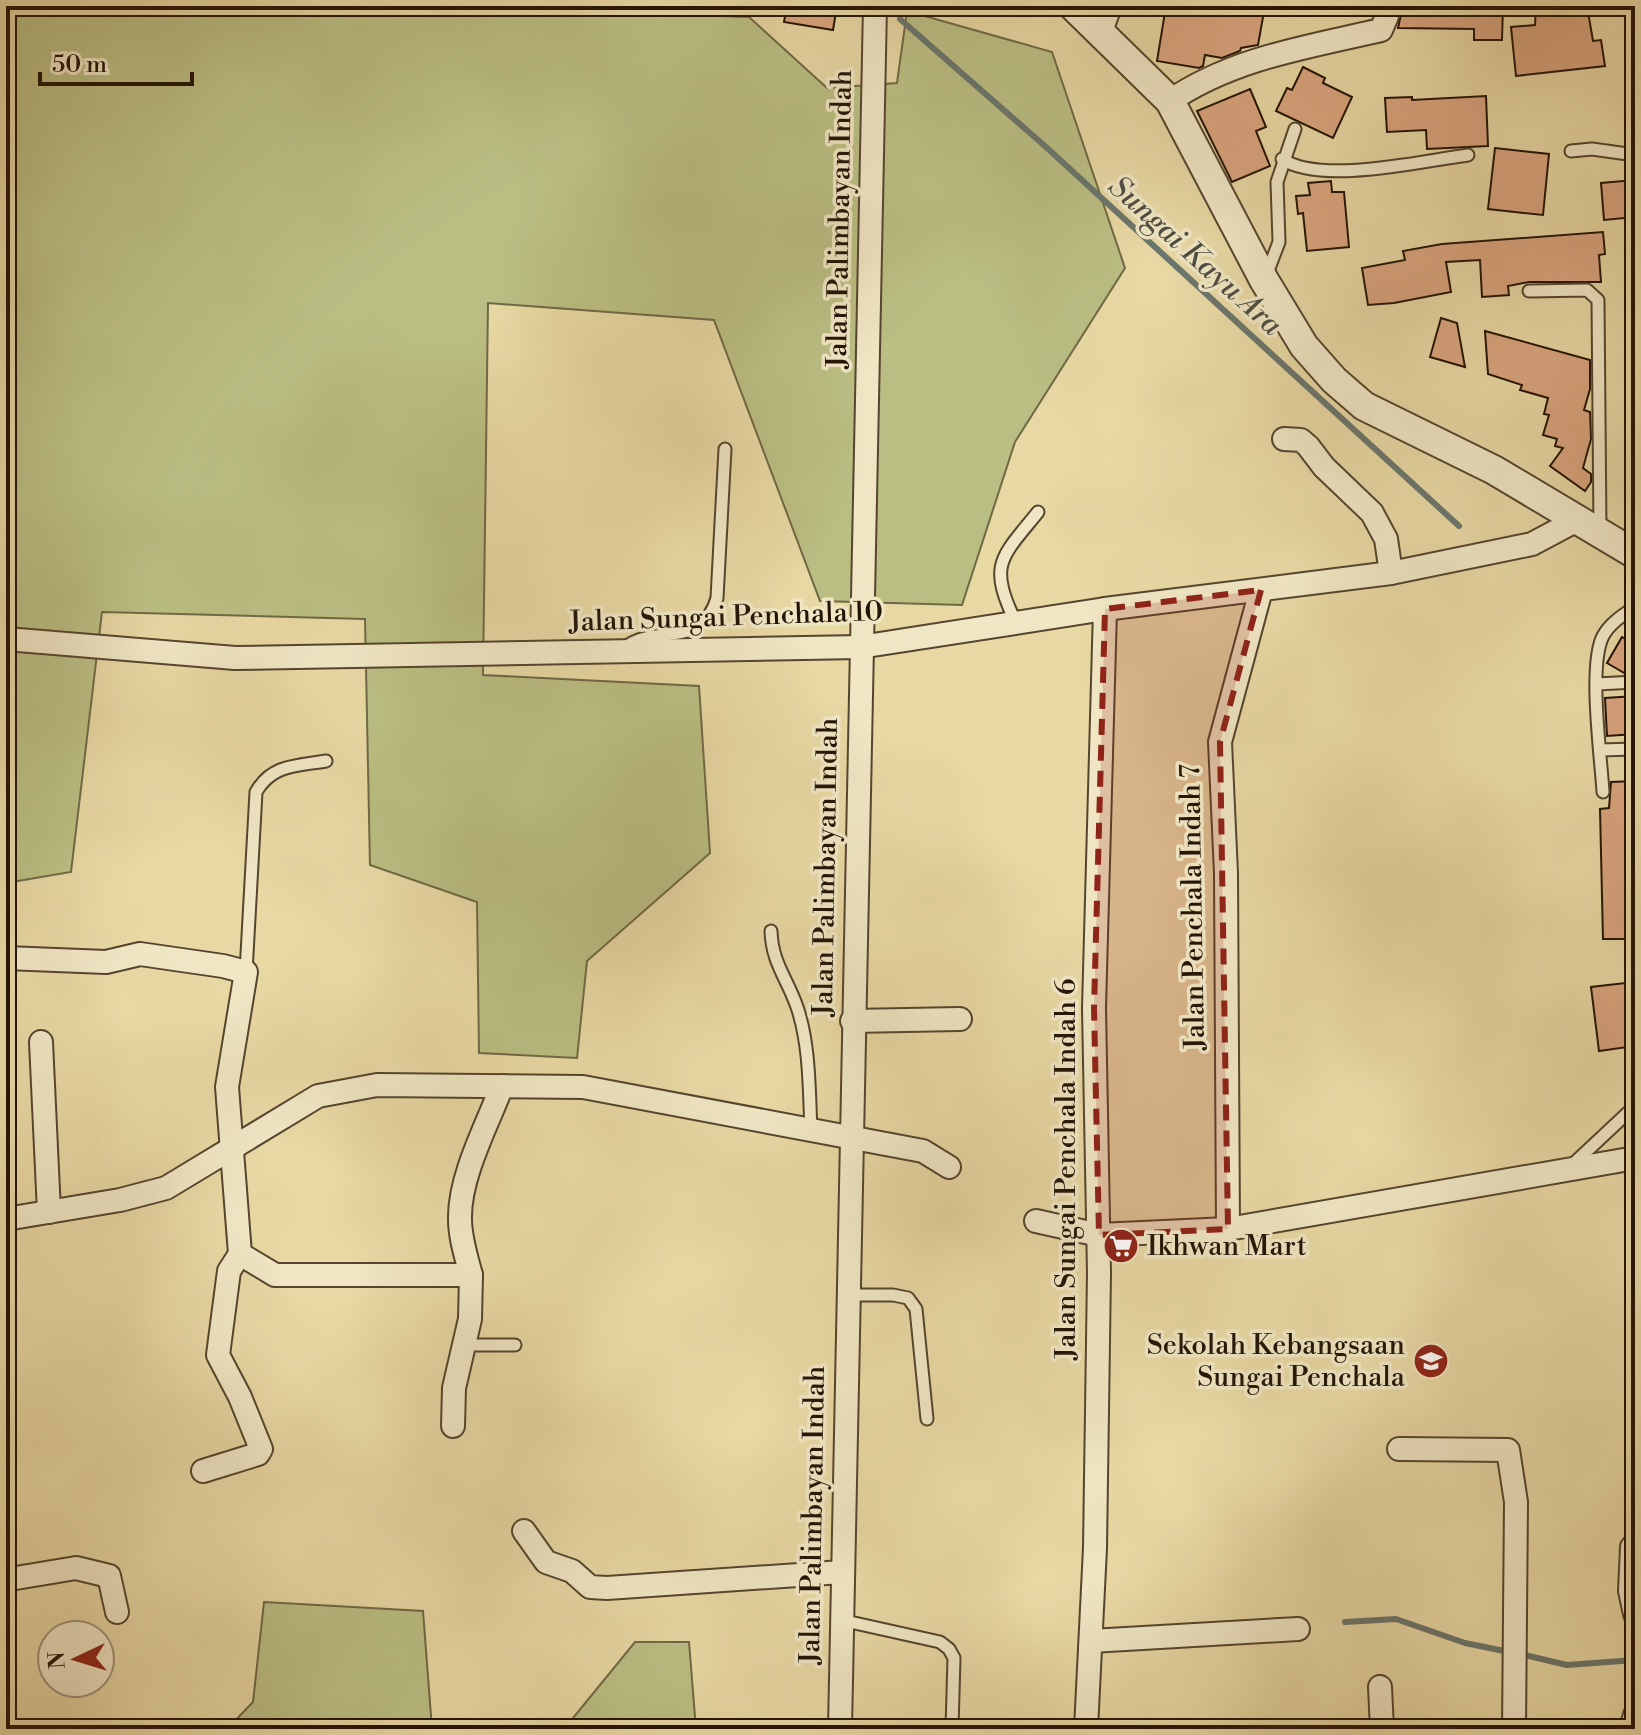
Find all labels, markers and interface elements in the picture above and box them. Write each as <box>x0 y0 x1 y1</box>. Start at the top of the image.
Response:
scale bar <box>40 36 192 86</box>
text: 50 m <box>52 50 107 80</box>
street label: Jalan Palimbayan Indah <box>820 69 860 370</box>
water label: Sungai Kayu Ara <box>1100 168 1290 344</box>
street label: Jalan Sungai Penchala 10 <box>567 594 884 640</box>
street label: Jalan Palimbayan Indah <box>806 717 846 1018</box>
street label: Jalan Penchala Indah 7 <box>1173 764 1213 1051</box>
street label: Jalan Sungai Penchala Indah 6 <box>1049 978 1084 1361</box>
supermarket icon: Ikhwan Mart <box>1102 1227 1140 1265</box>
place label: Ikhwan Mart <box>1147 1229 1307 1264</box>
place label: Sekolah Kebangsaan Sungai Penchala <box>1147 1328 1406 1395</box>
school or university icon: Sekolah Kebangsaan Sungai Penchala <box>1412 1342 1450 1380</box>
street label: Jalan Palimbayan Indah <box>793 1365 833 1666</box>
north arrow <box>36 1619 116 1699</box>
text: N <box>43 1650 72 1670</box>

